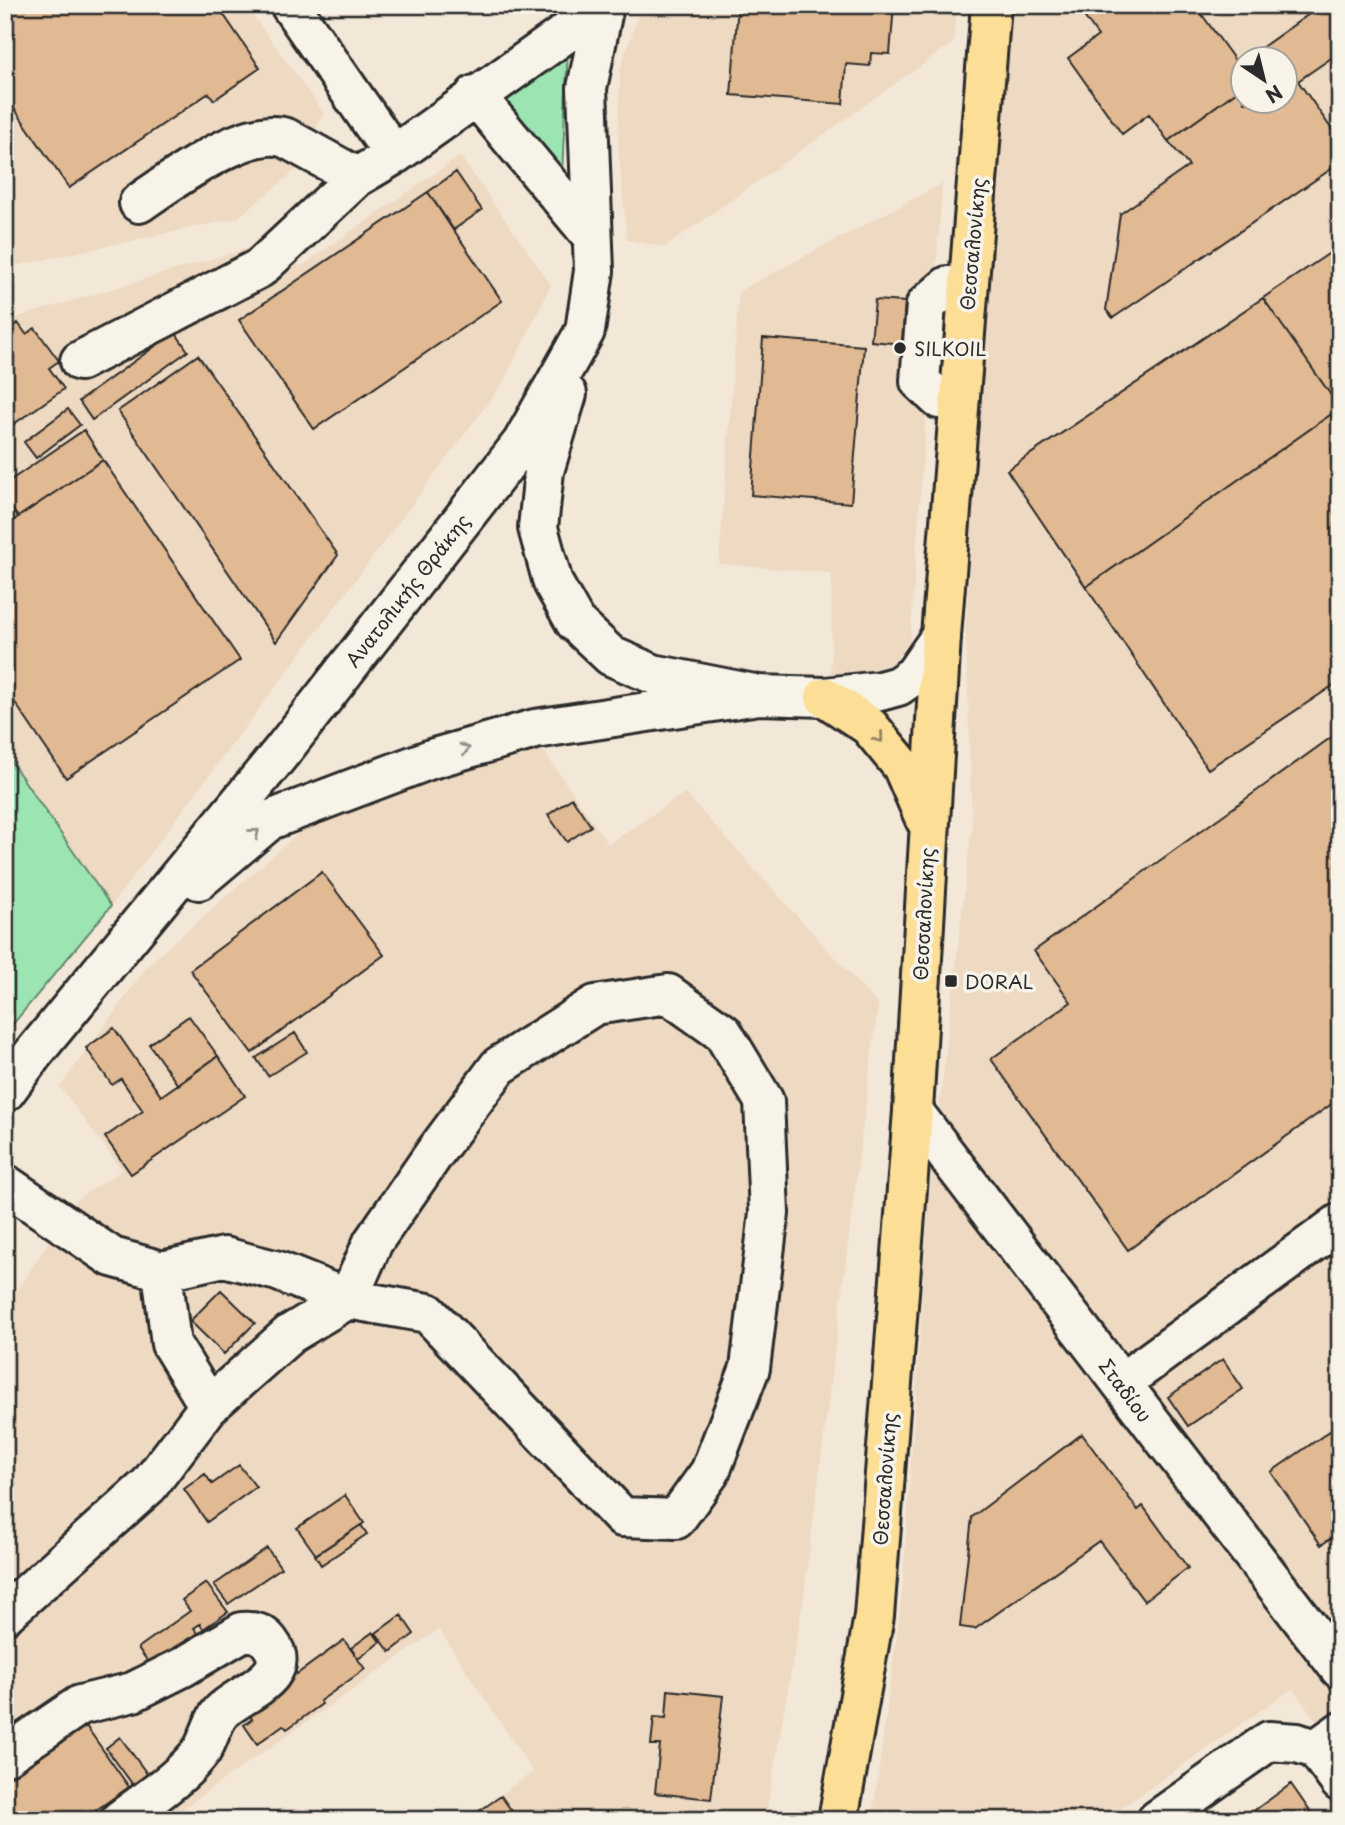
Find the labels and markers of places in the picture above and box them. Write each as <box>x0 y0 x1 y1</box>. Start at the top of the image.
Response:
place label: SILKOIL <box>914 334 986 362</box>
marker: SILKOIL <box>892 340 908 356</box>
place label: DORAL <box>965 967 1033 995</box>
marker: DORAL <box>943 973 959 989</box>

